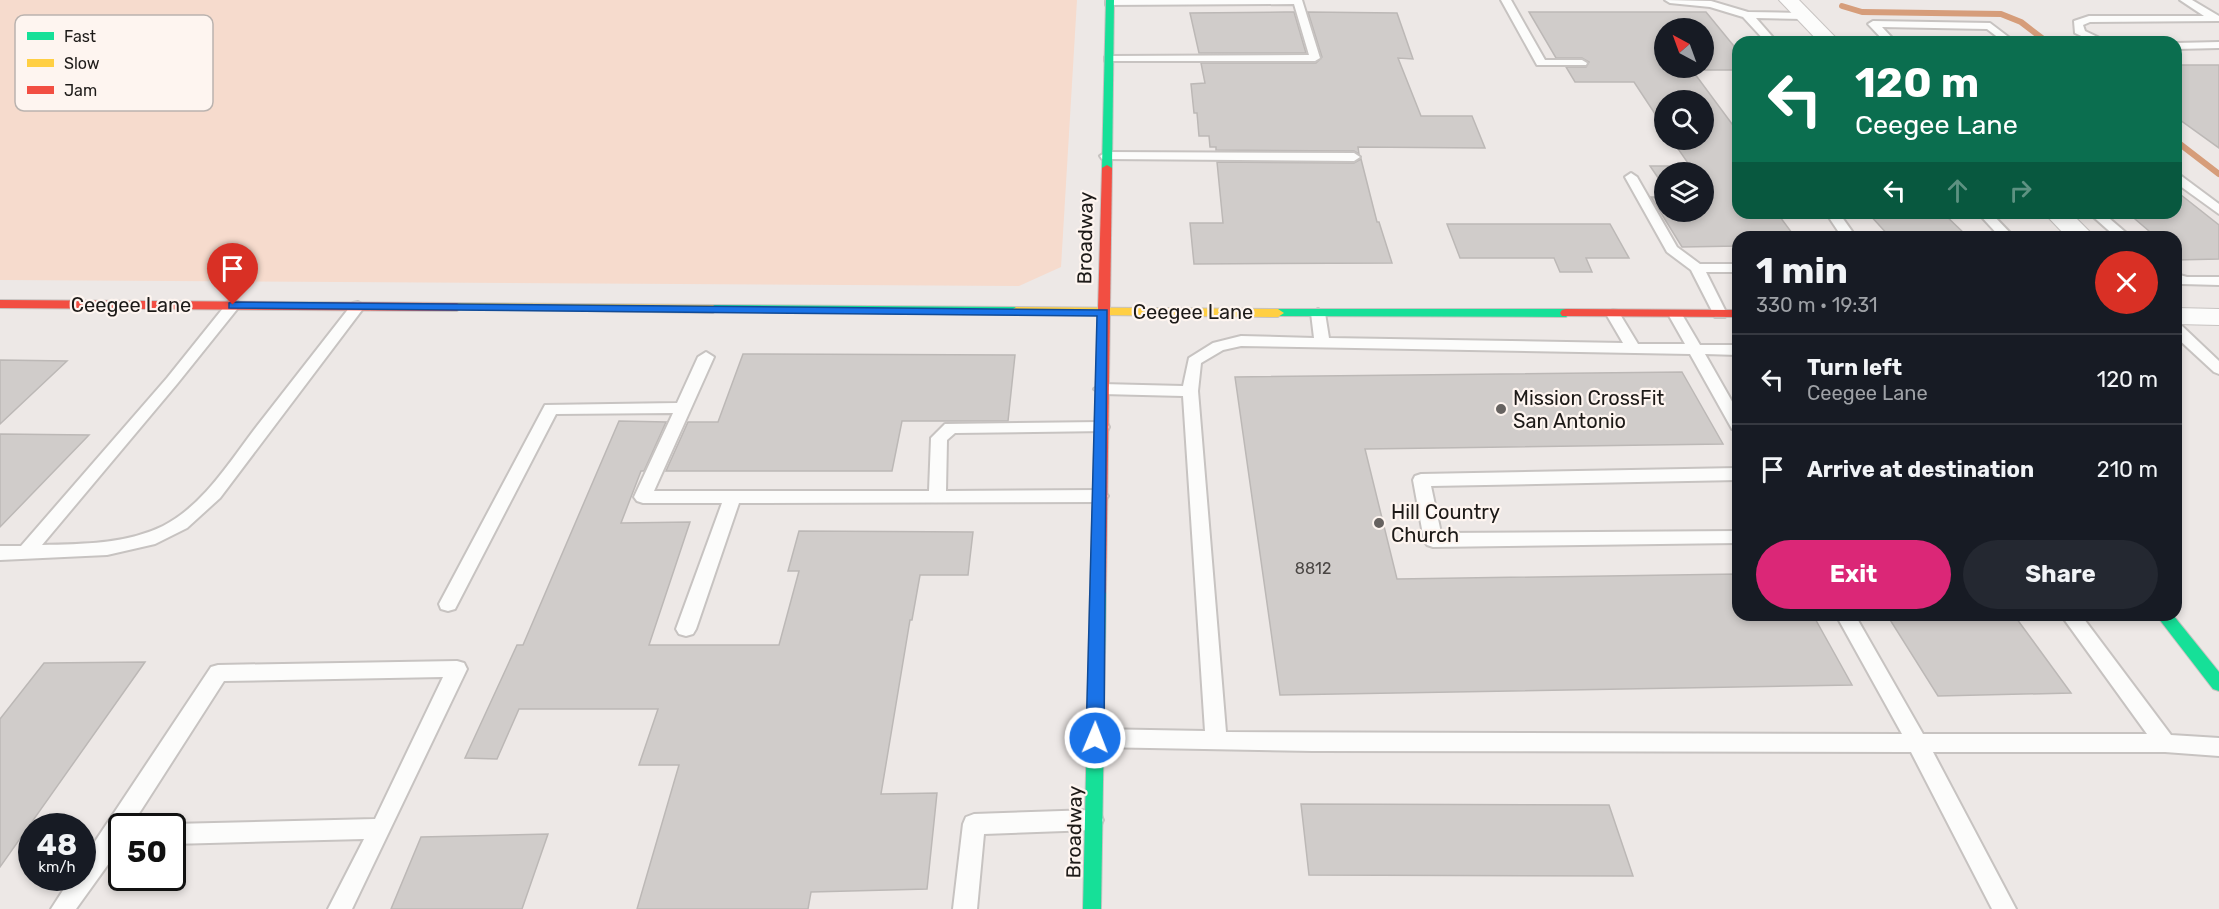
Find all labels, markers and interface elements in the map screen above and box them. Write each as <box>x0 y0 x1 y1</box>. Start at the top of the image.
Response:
legend <box>15 15 213 111</box>
north arrow <box>1654 18 1714 78</box>
map controls <box>1654 18 1714 222</box>
text: Fast <box>64 27 96 46</box>
text: Slow <box>64 54 100 73</box>
text: 120 m <box>1855 58 1979 108</box>
icon: left <box>1756 60 1834 138</box>
text: Jam <box>64 81 97 100</box>
button: search <box>1654 90 1714 150</box>
text: Ceegee Lane <box>1855 109 2018 141</box>
button: layers <box>1654 162 1714 222</box>
icon: left <box>1878 174 1911 207</box>
icon: ahead <box>1941 174 1974 207</box>
icon: right <box>2004 174 2037 207</box>
street label: Broadway <box>1072 191 1098 285</box>
pin <box>207 243 258 305</box>
text: 1 min <box>1756 249 1848 292</box>
button: close <box>2095 251 2158 314</box>
icon: arrive <box>216 252 249 285</box>
street label: Ceegee Lane <box>71 293 191 317</box>
text: 330 m · 19:31 <box>1756 293 1878 317</box>
street label: Ceegee Lane <box>1133 300 1253 324</box>
text: Turn left <box>1807 354 1902 381</box>
icon: left <box>1756 363 1789 396</box>
text: 120 m <box>2097 366 2158 393</box>
text: Ceegee Lane <box>1807 381 1928 405</box>
place label: Mission CrossFit San Antonio <box>1513 386 1665 433</box>
marker: Mission CrossFit San Antonio <box>1494 402 1508 416</box>
icon: arrive <box>1756 453 1789 486</box>
text: Arrive at destination <box>1807 456 2034 483</box>
text: 210 m <box>2097 456 2158 483</box>
place label: Hill Country Church <box>1391 500 1500 547</box>
marker: Hill Country Church <box>1372 516 1386 530</box>
button: Exit <box>1756 540 1951 609</box>
button: Share <box>1963 540 2158 609</box>
house number: 8812 <box>1295 559 1331 578</box>
position arrow <box>1063 706 1127 770</box>
street label: Broadway <box>1061 785 1087 879</box>
speed limit sign: 50 <box>108 813 186 891</box>
text: 48 <box>37 827 77 863</box>
text: km/h <box>38 858 76 876</box>

